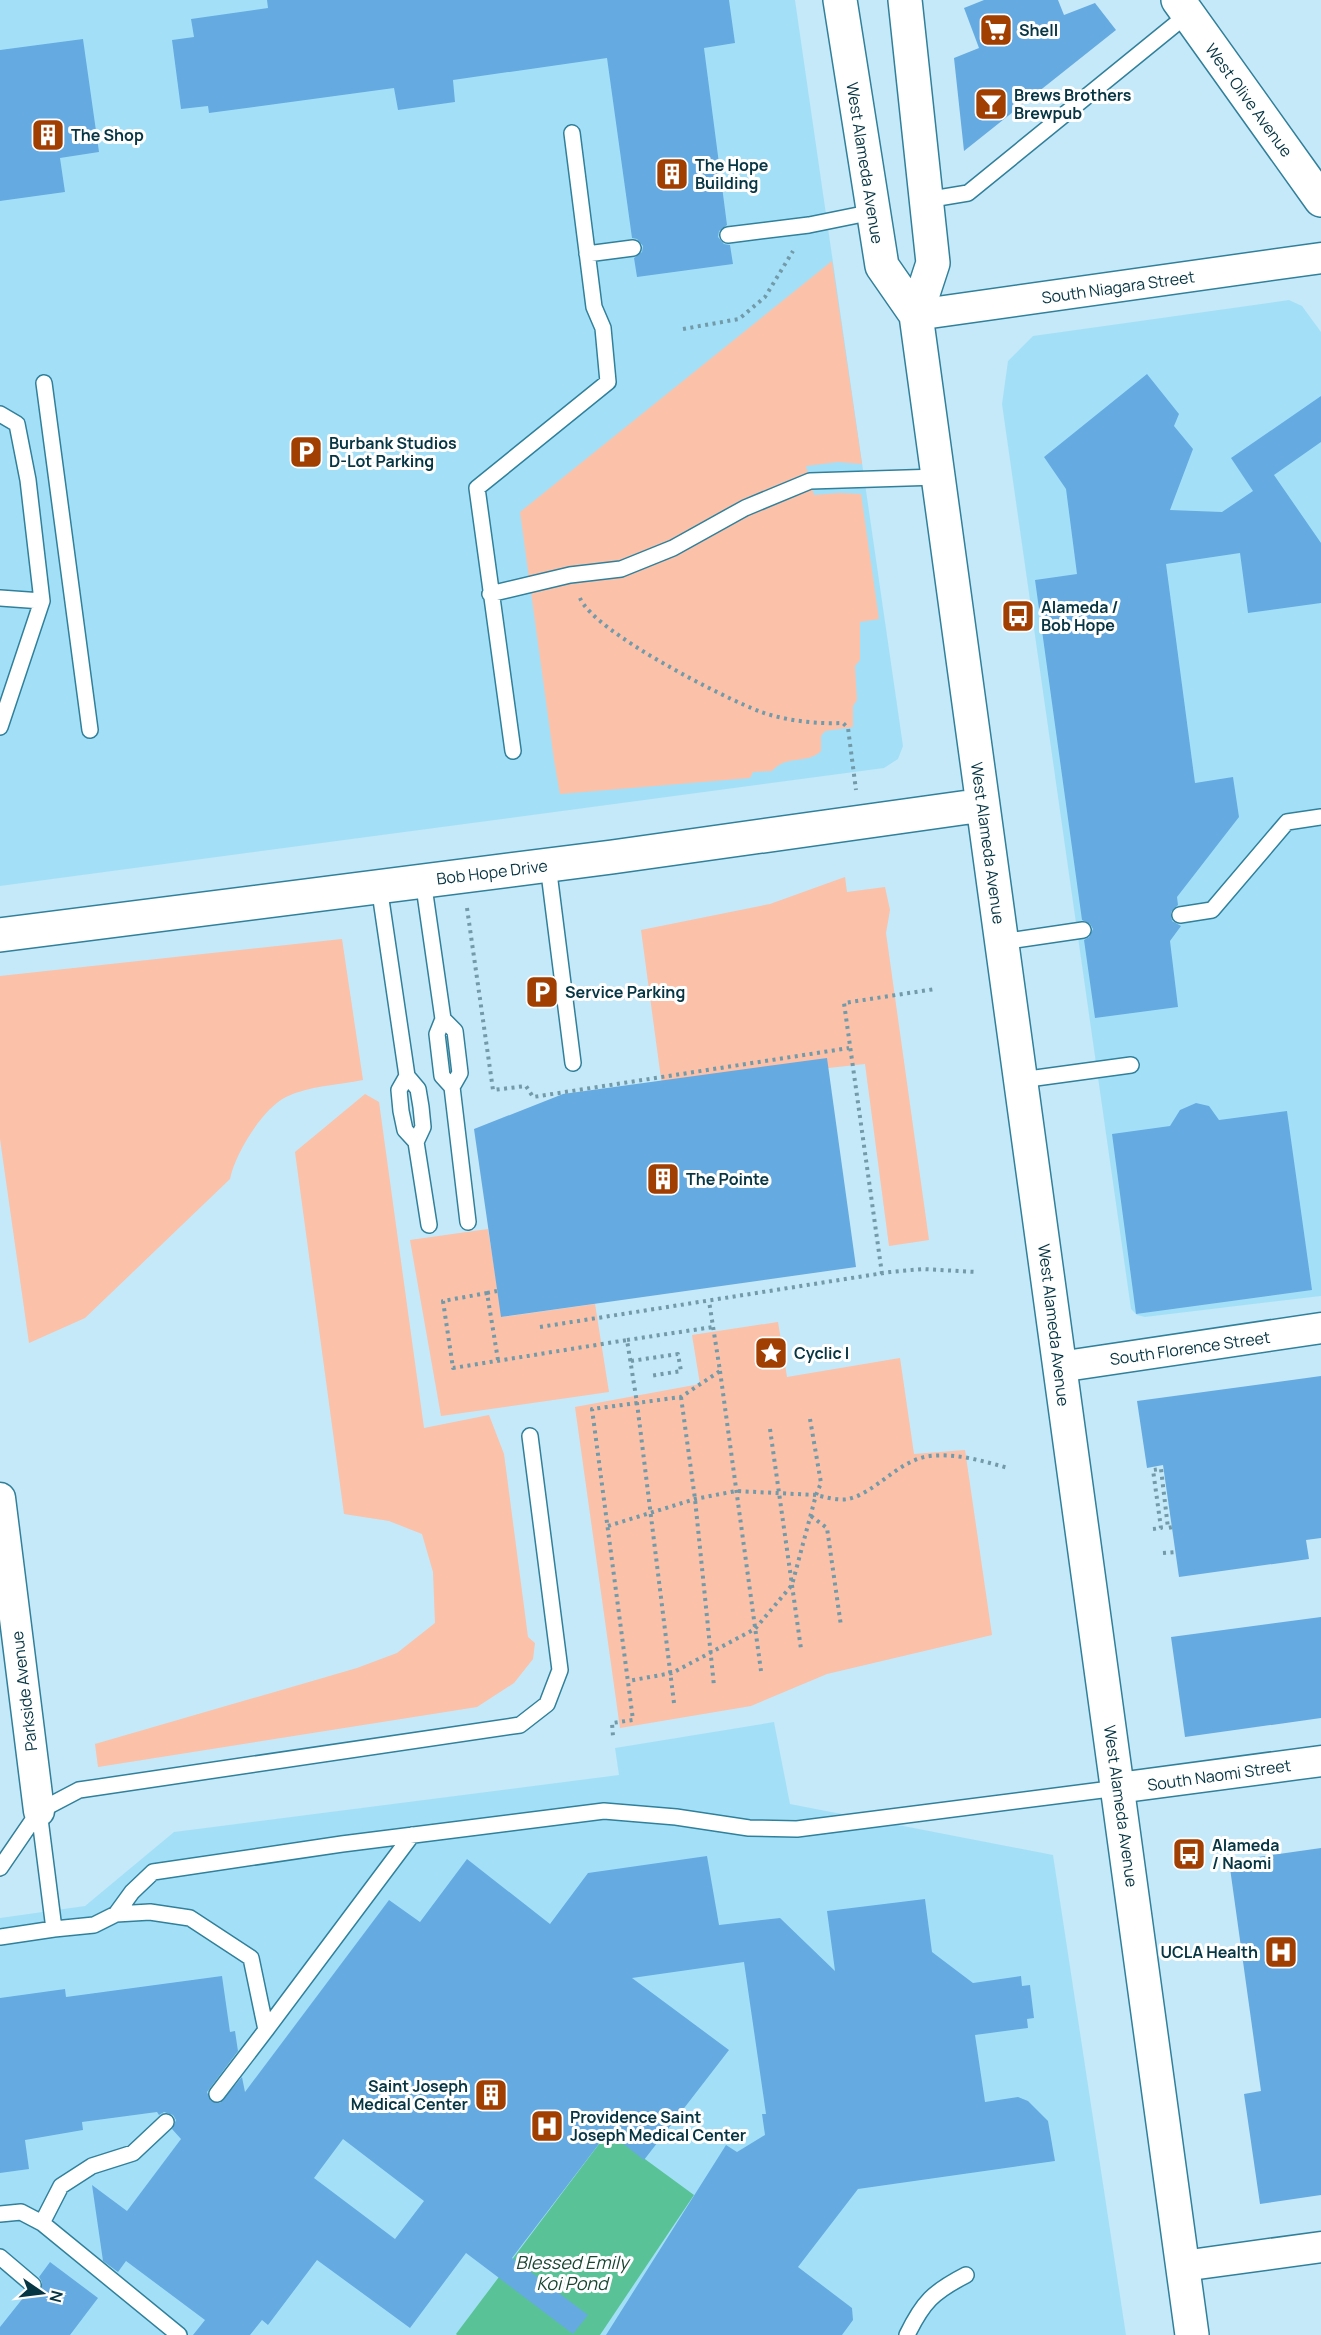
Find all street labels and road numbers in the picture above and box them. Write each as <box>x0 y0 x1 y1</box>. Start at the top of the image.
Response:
street label: West Olive Avenue <box>1200 39 1298 161</box>
street label: West Alameda Avenue <box>841 81 889 245</box>
street label: South Niagara Street <box>1040 265 1196 309</box>
street label: West Alameda Avenue <box>966 761 1010 925</box>
street label: Bob Hope Drive <box>435 854 549 890</box>
street label: West Alameda Avenue <box>1033 1243 1075 1407</box>
street label: South Florence Street <box>1108 1326 1272 1370</box>
street label: Parkside Avenue <box>6 1630 42 1752</box>
street label: West Alameda Avenue <box>1099 1724 1143 1888</box>
street label: South Naomi Street <box>1146 1754 1292 1796</box>

